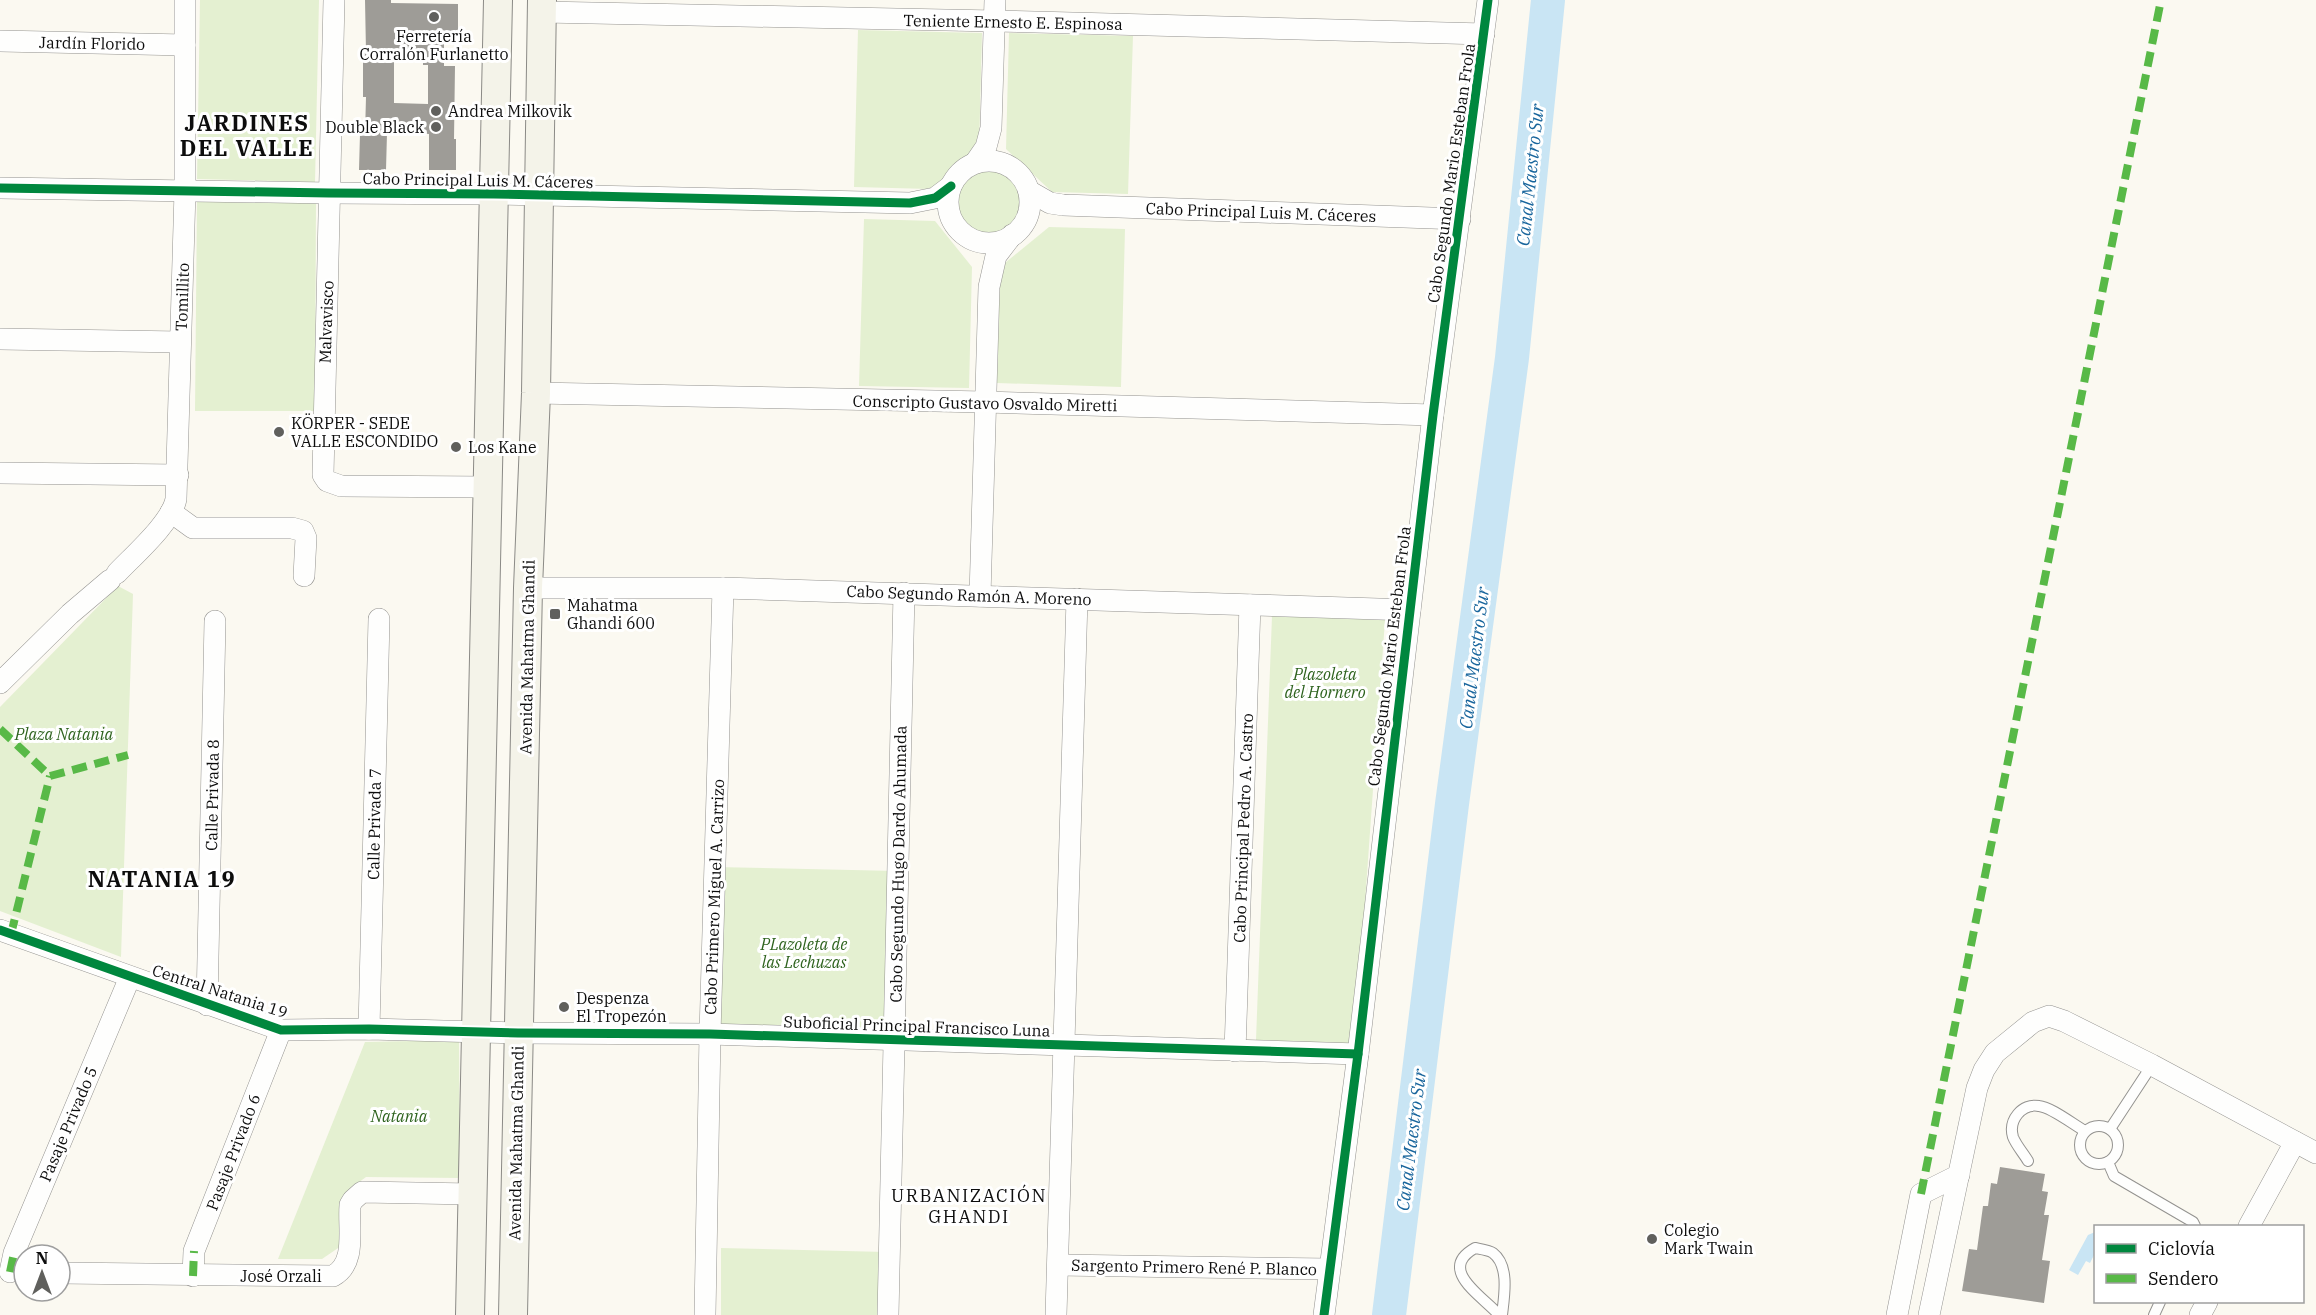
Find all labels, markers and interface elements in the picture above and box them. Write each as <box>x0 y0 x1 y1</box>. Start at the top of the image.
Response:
marker: Ferretería Corralón Furlanetto <box>427 10 441 24</box>
street label: Teniente Ernesto E. Espinosa <box>903 10 1123 34</box>
place label: Ferretería Corralón Furlanetto <box>359 26 509 64</box>
street label: Jardín Florido <box>39 32 145 54</box>
street label: Cabo Segundo Mario Esteban Frola <box>1423 42 1479 304</box>
place label: Andrea Milkovik <box>448 101 573 121</box>
water label: Canal Maestro Sur <box>1511 102 1549 247</box>
marker: Andrea Milkovik <box>429 104 443 118</box>
district label: JARDINES DEL VALLE <box>180 108 314 162</box>
place label: Double Black <box>325 117 425 137</box>
marker: Double Black <box>429 120 443 134</box>
street label: Cabo Principal Luis M. Cáceres <box>362 168 594 192</box>
street label: Cabo Principal Luis M. Cáceres <box>1145 198 1377 226</box>
street label: Tomillito <box>171 262 193 332</box>
street label: Malvavisco <box>315 280 337 364</box>
street label: Conscripto Gustavo Osvaldo Miretti <box>853 391 1117 415</box>
place label: KÖRPER - SEDE VALLE ESCONDIDO <box>291 413 438 451</box>
marker: KÖRPER - SEDE VALLE ESCONDIDO <box>272 425 286 439</box>
place label: Los Kane <box>468 437 537 457</box>
marker: Los Kane <box>449 440 463 454</box>
street label: Cabo Segundo Mario Esteban Frola <box>1363 525 1415 787</box>
street label: Avenida Mahatma Ghandi <box>515 559 539 755</box>
street label: Cabo Segundo Ramón A. Moreno <box>846 581 1092 609</box>
water label: Canal Maestro Sur <box>1454 585 1494 730</box>
place label: Mahatma Ghandi 600 <box>567 595 655 633</box>
marker: Mahatma Ghandi 600 <box>548 607 562 621</box>
park label: Plazoleta del Hornero <box>1284 664 1366 702</box>
street label: Cabo Principal Pedro A. Castro <box>1229 713 1257 943</box>
park label: Plaza Natania <box>14 724 114 744</box>
street label: Cabo Segundo Hugo Dardo Ahumada <box>886 725 910 1003</box>
street label: Calle Privada 8 <box>201 739 223 851</box>
street label: Calle Privada 7 <box>363 768 385 880</box>
street label: Cabo Primero Miguel A. Carrizo <box>700 779 728 1015</box>
district label: NATANIA 19 <box>88 864 236 893</box>
park label: PLazoleta de las Lechuzas <box>760 934 847 972</box>
street label: Central Natania 19 <box>150 960 290 1022</box>
place label: Despenza El Tropezón <box>576 988 667 1026</box>
marker: Despenza El Tropezón <box>557 1000 571 1014</box>
street label: Suboficial Principal Francisco Luna <box>783 1011 1051 1041</box>
street label: Avenida Mahatma Ghandi <box>504 1045 528 1241</box>
street label: Pasaje Privado 5 <box>35 1063 101 1185</box>
water label: Canal Maestro Sur <box>1391 1067 1431 1212</box>
street label: Pasaje Privado 6 <box>202 1091 264 1213</box>
park label: Natania <box>370 1106 428 1126</box>
district label: URBANIZACIÓN GHANDI <box>891 1184 1047 1228</box>
place label: Colegio Mark Twain <box>1664 1220 1754 1258</box>
legend <box>2094 1225 2304 1303</box>
marker: Colegio Mark Twain <box>1645 1232 1659 1246</box>
text: Ciclovía <box>2148 1237 2215 1260</box>
north arrow <box>12 1243 72 1303</box>
text: N <box>36 1248 48 1268</box>
street label: Sargento Primero René P. Blanco <box>1071 1255 1317 1279</box>
street label: José Orzali <box>240 1266 322 1286</box>
text: Sendero <box>2148 1267 2218 1290</box>

